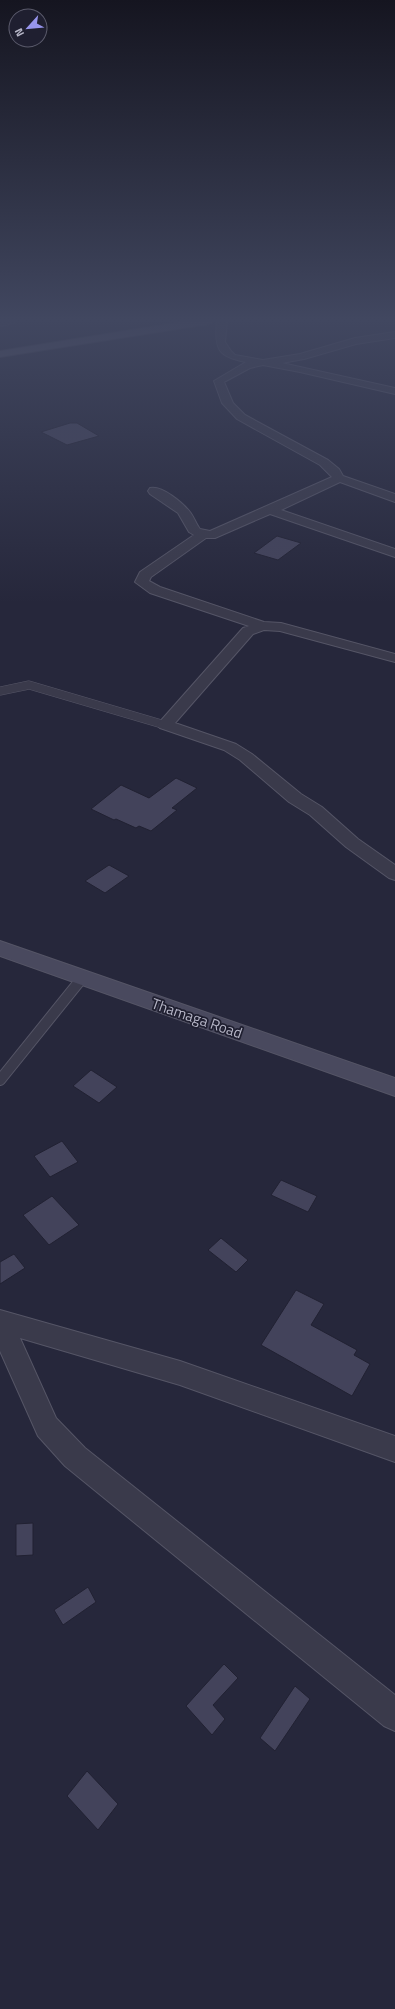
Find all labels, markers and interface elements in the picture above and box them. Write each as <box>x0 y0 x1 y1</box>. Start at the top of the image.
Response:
north arrow <box>8 8 48 48</box>
text: N <box>10 26 28 40</box>
street label: Thamaga Road <box>149 992 245 1044</box>

